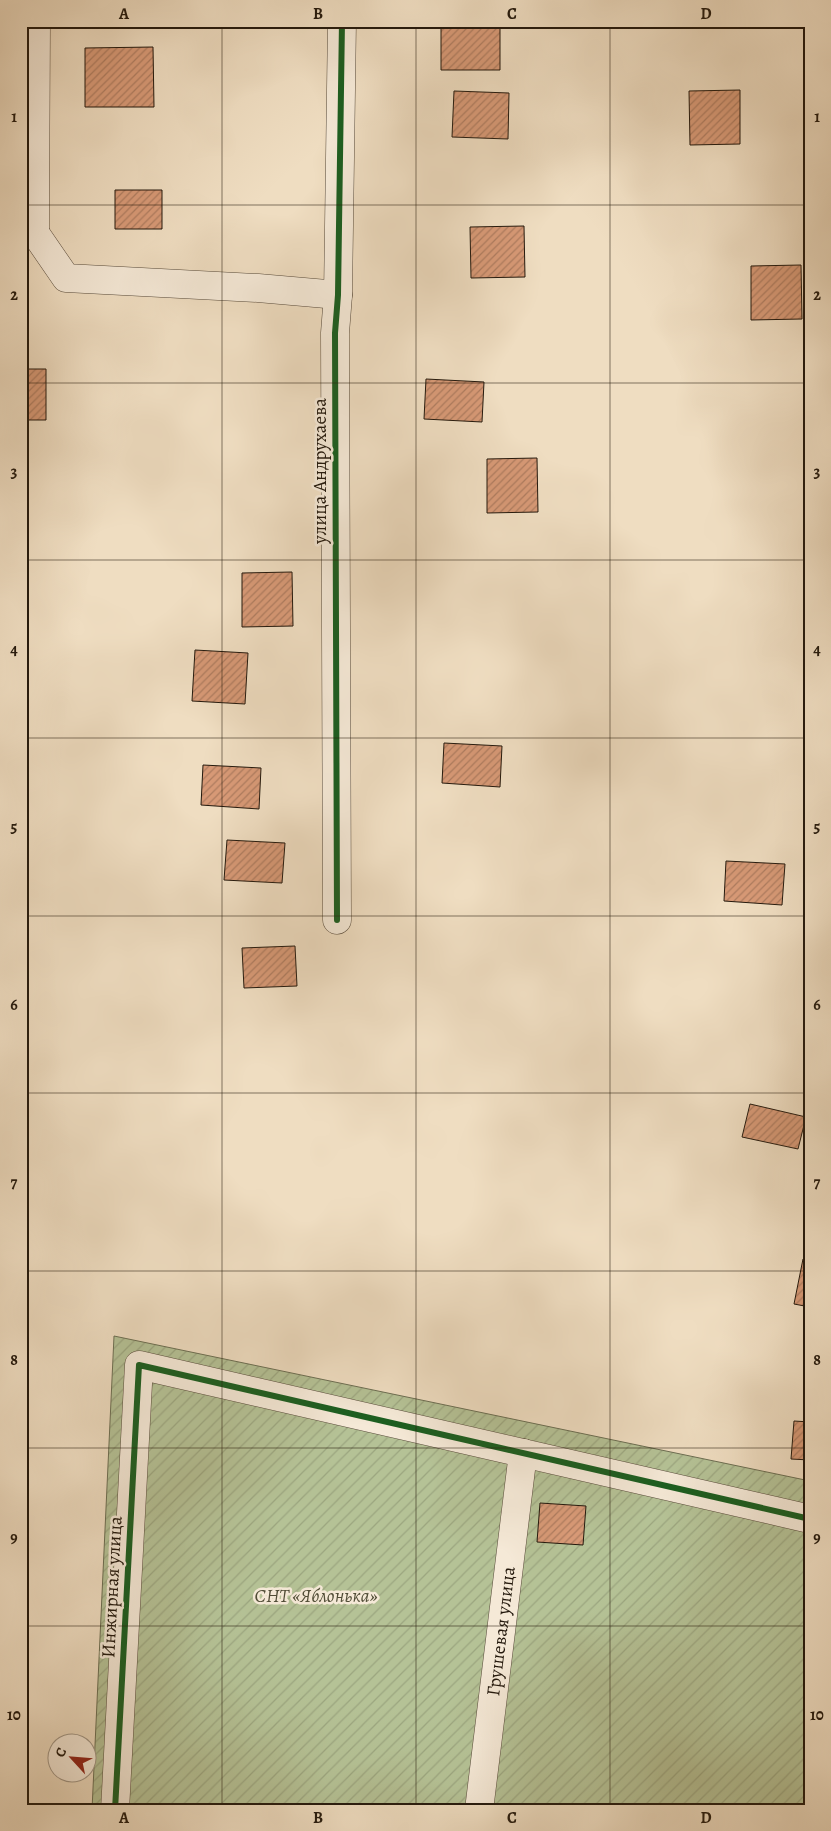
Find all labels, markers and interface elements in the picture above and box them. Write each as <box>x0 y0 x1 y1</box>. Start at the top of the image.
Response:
text: A <box>118 3 130 25</box>
text: B <box>313 3 323 25</box>
text: C <box>507 3 517 25</box>
text: D <box>700 3 712 25</box>
text: 1 <box>11 106 17 128</box>
text: 1 <box>814 106 820 128</box>
text: 2 <box>10 284 18 306</box>
text: 2 <box>813 284 821 306</box>
street label: улица Андрухаева <box>307 398 333 545</box>
text: 3 <box>11 461 18 483</box>
text: 3 <box>814 461 821 483</box>
text: 4 <box>10 639 18 661</box>
text: 4 <box>813 639 821 661</box>
text: 5 <box>11 816 18 838</box>
text: 5 <box>814 816 821 838</box>
text: 6 <box>10 994 18 1016</box>
text: 6 <box>813 994 821 1016</box>
text: 7 <box>11 1172 18 1194</box>
text: 7 <box>814 1172 821 1194</box>
text: 8 <box>10 1349 18 1371</box>
text: 8 <box>813 1349 821 1371</box>
street label: Инжирная улица <box>95 1515 129 1659</box>
text: 9 <box>10 1527 18 1549</box>
text: 9 <box>813 1527 821 1549</box>
street label: Грушевая улица <box>480 1565 522 1698</box>
park label: СНТ «Яблонька» <box>255 1583 378 1609</box>
text: 10 <box>7 1704 21 1726</box>
text: 10 <box>810 1704 824 1726</box>
north arrow <box>48 1734 98 1784</box>
text: С <box>50 1744 71 1761</box>
text: A <box>118 1807 130 1829</box>
text: B <box>313 1807 323 1829</box>
text: C <box>507 1807 517 1829</box>
text: D <box>700 1807 712 1829</box>

